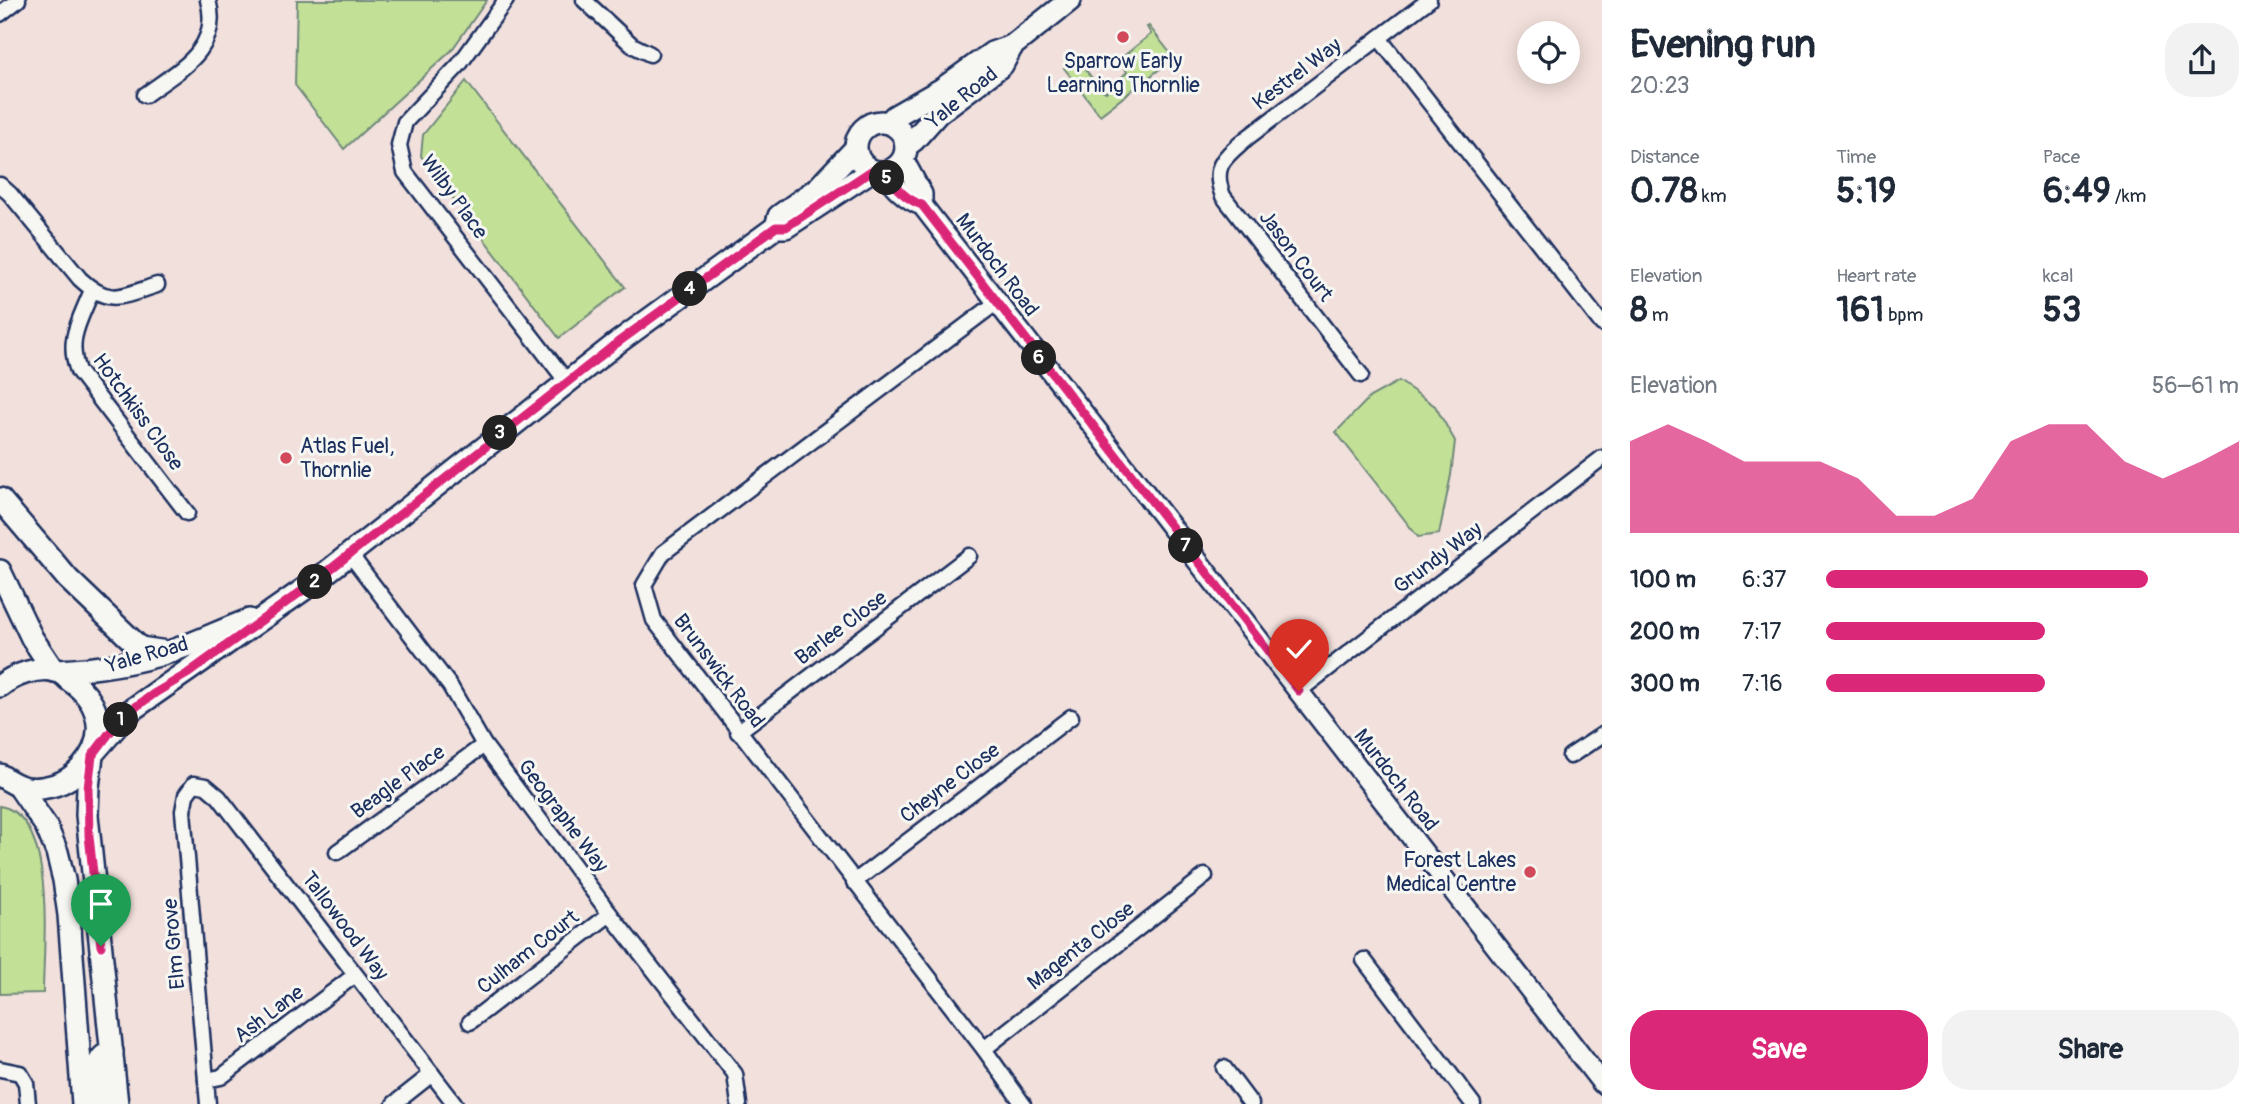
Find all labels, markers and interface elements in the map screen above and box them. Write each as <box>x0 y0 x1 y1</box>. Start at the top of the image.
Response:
map controls <box>1517 21 1580 84</box>
button: locate <box>1517 21 1580 84</box>
text: Evening run <box>1630 21 1816 69</box>
button: share <box>2165 23 2239 97</box>
marker: Sparrow Early Learning Thornlie <box>1115 29 1131 45</box>
street label: Kestrel Way <box>1247 32 1347 116</box>
place label: Sparrow Early Learning Thornlie <box>1046 48 1200 99</box>
street label: Yale Road <box>920 61 1003 136</box>
text: 20:23 <box>1630 71 1690 100</box>
text: Distance <box>1630 145 1699 169</box>
text: Time <box>1836 145 1876 169</box>
text: Pace <box>2043 145 2080 169</box>
street label: Wilby Place <box>414 149 494 245</box>
pin: 5 <box>870 160 904 196</box>
text: 5 <box>881 165 892 189</box>
text: 0.78 <box>1630 169 1698 213</box>
text: 5:19 <box>1836 169 1896 213</box>
text: 6:49 <box>2043 169 2111 213</box>
text: km <box>1698 184 1727 208</box>
text: /km <box>2111 184 2146 208</box>
street label: Jason Court <box>1253 205 1339 307</box>
street label: Murdoch Road <box>949 208 1045 322</box>
text: Elevation <box>1630 264 1702 288</box>
text: Heart rate <box>1836 264 1916 288</box>
text: kcal <box>2043 264 2074 288</box>
pin: 4 <box>672 272 708 306</box>
text: 4 <box>684 276 695 300</box>
text: 8 <box>1630 288 1648 332</box>
text: 161 <box>1836 288 1884 332</box>
text: 53 <box>2043 288 2081 332</box>
text: m <box>1648 303 1669 327</box>
text: bpm <box>1884 303 1923 327</box>
pin: 6 <box>1021 340 1056 376</box>
text: 6 <box>1033 345 1044 369</box>
street label: Hotchkiss Close <box>86 348 190 476</box>
text: Elevation <box>1630 371 1718 400</box>
text: 56–61 m <box>2152 371 2239 400</box>
pin: 3 <box>482 416 518 450</box>
text: 3 <box>494 420 505 444</box>
place label: Atlas Fuel, Thornlie <box>300 433 395 484</box>
marker: Atlas Fuel, Thornlie <box>278 450 294 466</box>
street label: Grundy Way <box>1388 516 1488 600</box>
pin: 7 <box>1168 528 1204 564</box>
text: 7 <box>1180 533 1191 557</box>
pin: 2 <box>298 564 332 600</box>
text: 100 m <box>1630 565 1696 594</box>
text: 6:37 <box>1742 565 1787 594</box>
text: 2 <box>309 569 320 593</box>
street label: Barlee Close <box>790 584 893 671</box>
street label: Brunswick Road <box>667 608 771 734</box>
text: 200 m <box>1630 617 1700 646</box>
text: 7:17 <box>1742 617 1781 646</box>
pin <box>1269 619 1329 691</box>
street label: Yale Road <box>102 630 191 680</box>
icon: check <box>1280 630 1318 668</box>
text: 300 m <box>1630 669 1700 698</box>
text: 7:16 <box>1742 669 1783 698</box>
pin: 1 <box>104 702 138 738</box>
text: 1 <box>117 707 124 731</box>
street label: Murdoch Road <box>1348 723 1444 837</box>
street label: Cheyne Close <box>895 736 1006 829</box>
street label: Beagle Place <box>346 738 451 825</box>
street label: Geographe Way <box>512 754 614 878</box>
place label: Forest Lakes Medical Centre <box>1386 847 1517 898</box>
marker: Forest Lakes Medical Centre <box>1522 864 1538 880</box>
street label: Tallowood Way <box>295 866 395 986</box>
pin <box>71 874 131 946</box>
icon: arrive <box>82 885 120 923</box>
street label: Magenta Close <box>1022 895 1141 996</box>
street label: Elm Grove <box>157 897 191 991</box>
street label: Culham Court <box>472 903 585 1000</box>
street label: Ash Lane <box>229 979 310 1049</box>
button: Save <box>1630 1010 1928 1090</box>
button: Share <box>1942 1010 2239 1090</box>

